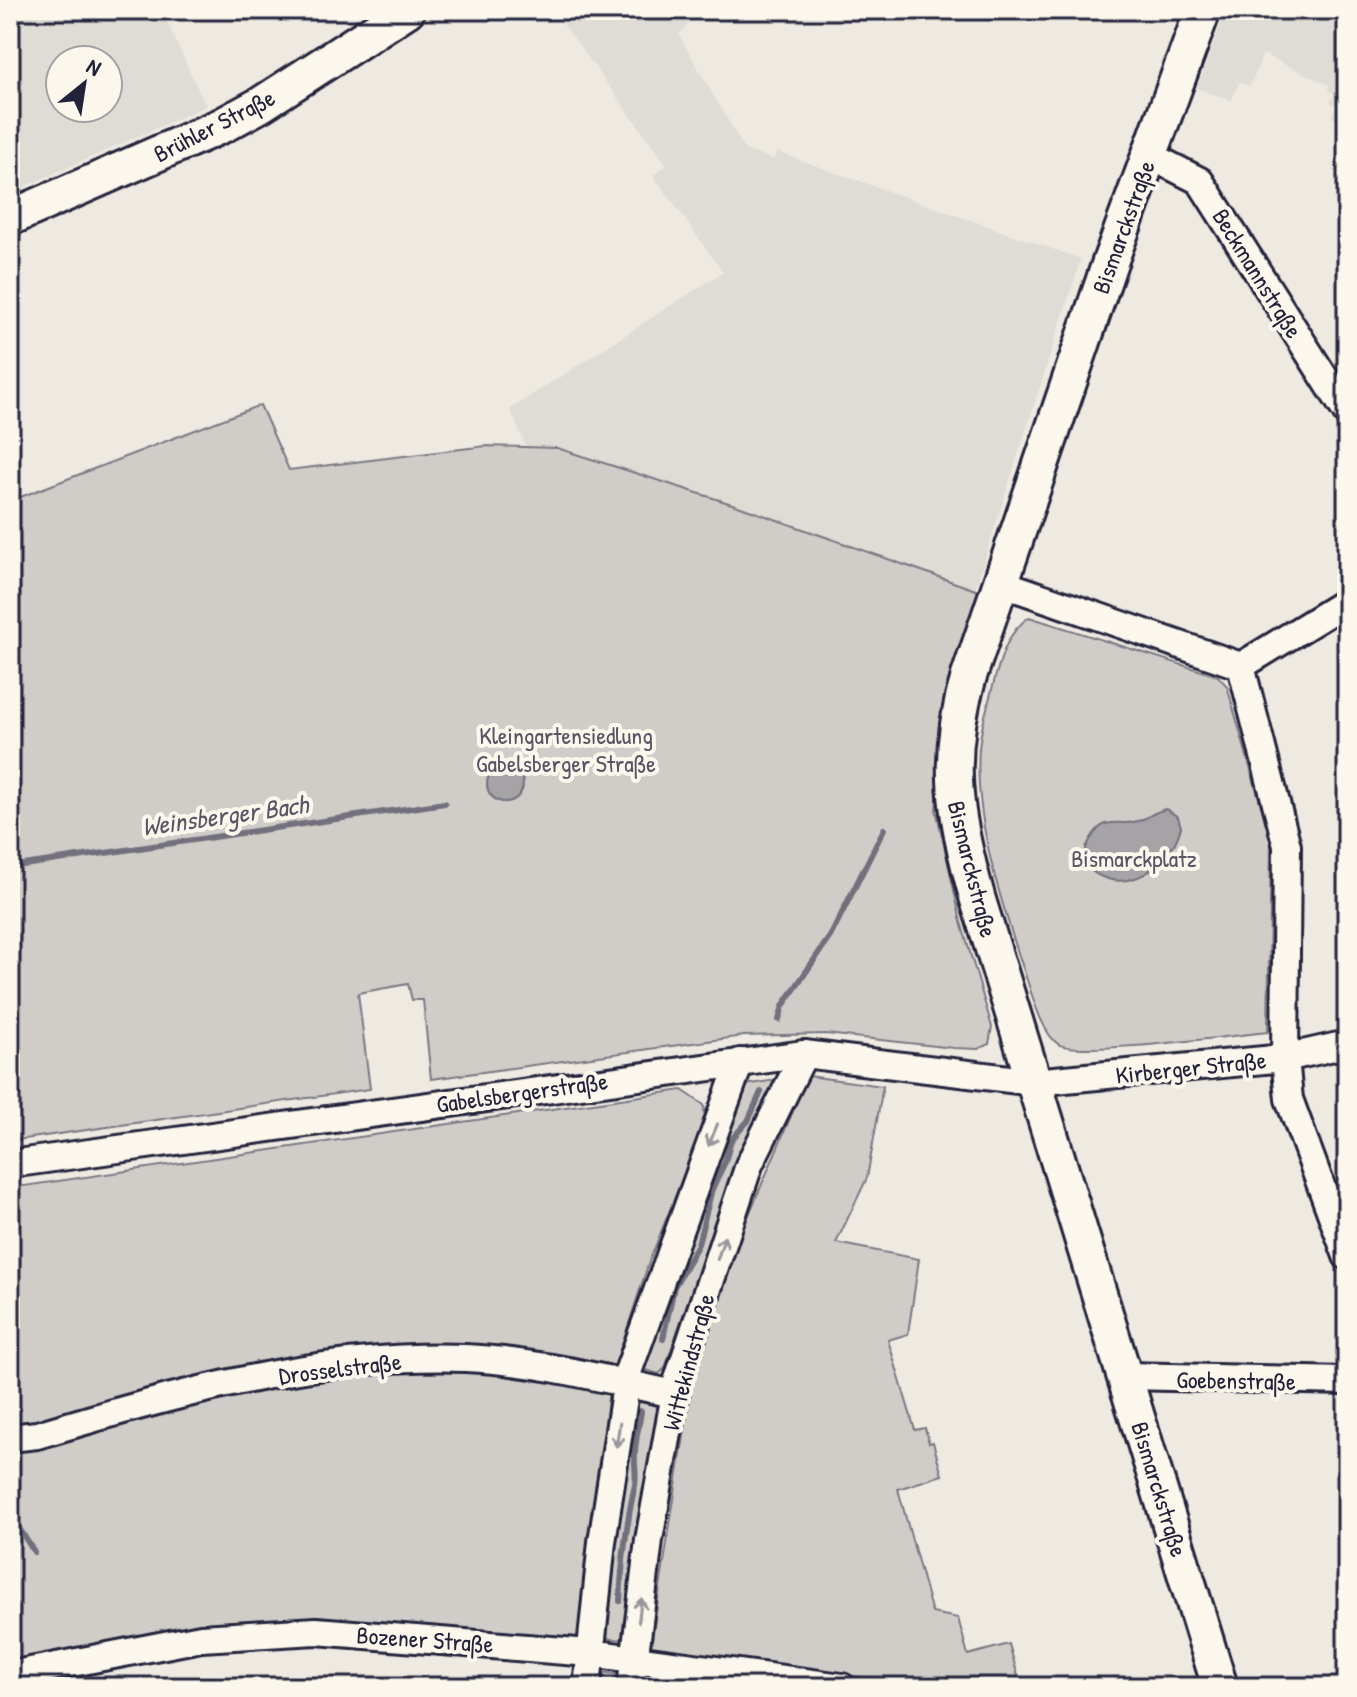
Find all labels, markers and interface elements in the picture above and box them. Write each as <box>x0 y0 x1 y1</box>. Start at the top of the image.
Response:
north arrow <box>44 44 124 124</box>
text: N <box>81 51 107 83</box>
street label: Brühler Straße <box>148 81 280 169</box>
street label: Bismarckstraße <box>1084 156 1162 298</box>
street label: Beckmannstraße <box>1206 202 1311 344</box>
park label: Kleingartensiedlung Gabelsberger Straße <box>476 719 656 779</box>
water label: Weinsberger Bach <box>140 786 312 845</box>
street label: Bismarckstraße <box>941 797 1005 941</box>
park label: Bismarckplatz <box>1071 842 1197 874</box>
street label: Kirberger Straße <box>1114 1043 1268 1091</box>
street label: Gabelsbergerstraße <box>434 1064 610 1120</box>
one-way arrow <box>705 1122 720 1147</box>
one-way arrow <box>715 1235 730 1260</box>
street label: Wittekindstraße <box>654 1290 722 1434</box>
street label: Drosselstraße <box>277 1345 403 1391</box>
street label: Goebenstraße <box>1176 1363 1296 1397</box>
street label: Bismarckstraße <box>1124 1418 1196 1561</box>
one-way arrow <box>610 1421 625 1448</box>
one-way arrow <box>633 1597 648 1623</box>
street label: Bozener Straße <box>356 1618 495 1660</box>

